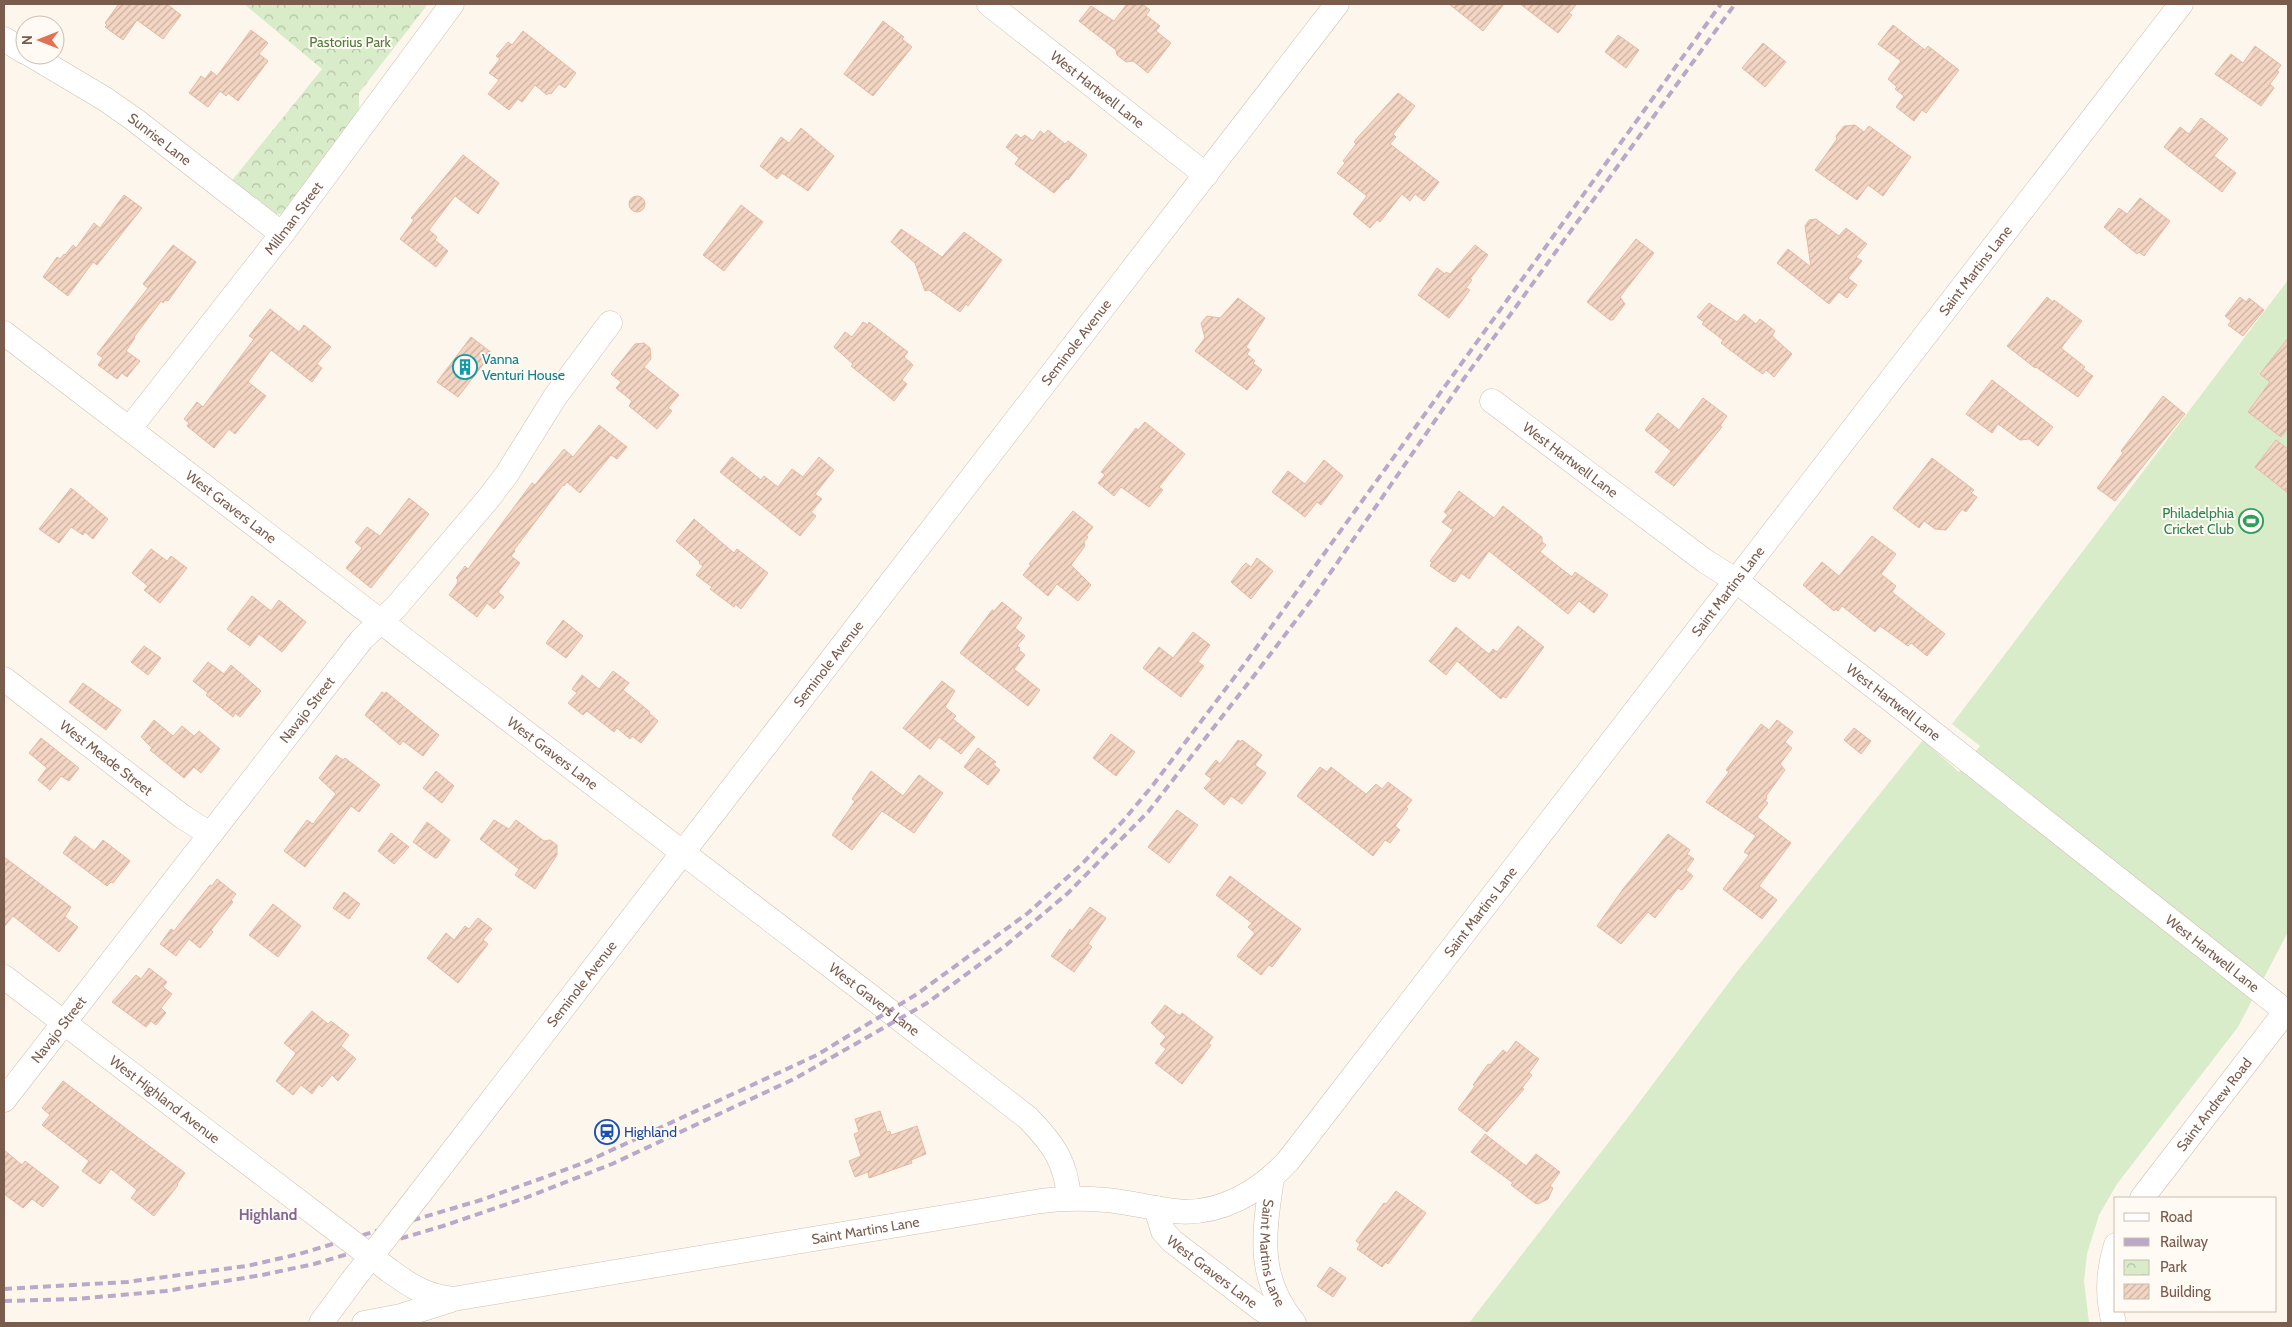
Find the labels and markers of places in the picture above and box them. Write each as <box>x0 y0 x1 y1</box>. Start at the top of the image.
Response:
place label: Vanna Venturi House <box>482 350 565 384</box>
building icon: Vanna Venturi House <box>452 354 478 380</box>
place label: Philadelphia Cricket Club <box>2162 504 2234 538</box>
sports icon: Philadelphia Cricket Club <box>2238 508 2264 534</box>
station icon: Highland <box>594 1119 620 1145</box>
place label: Highland <box>624 1123 677 1141</box>

